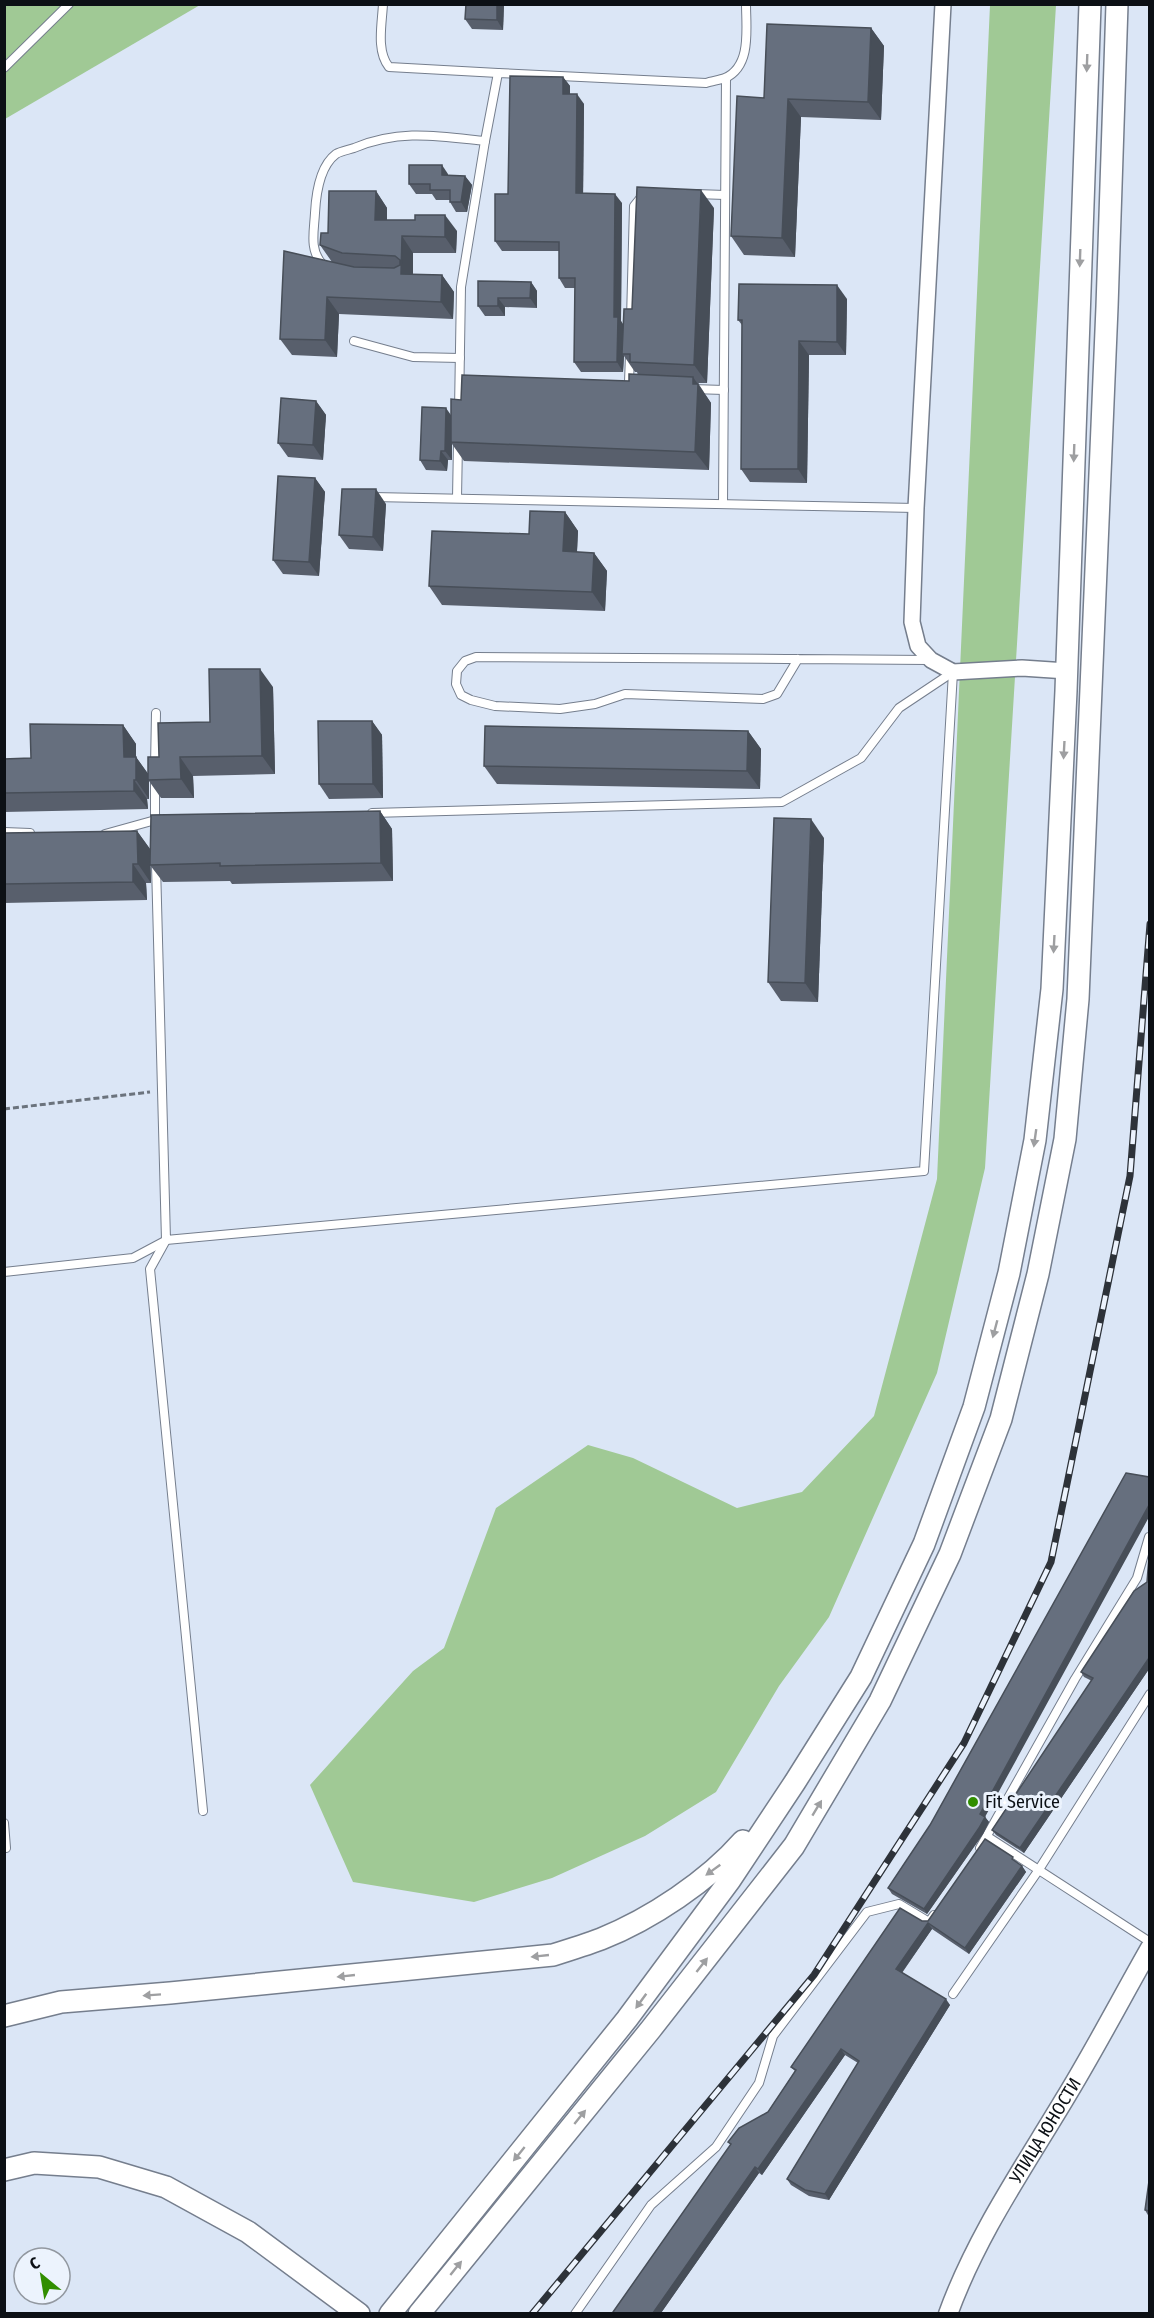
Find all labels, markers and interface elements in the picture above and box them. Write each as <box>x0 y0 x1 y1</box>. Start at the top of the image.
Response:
one-way arrow <box>1083 53 1092 72</box>
one-way arrow <box>1075 248 1085 267</box>
one-way arrow <box>1069 443 1078 462</box>
one-way arrow <box>1059 740 1068 759</box>
one-way arrow <box>1050 935 1059 954</box>
one-way arrow <box>1030 1129 1039 1148</box>
one-way arrow <box>989 1320 999 1338</box>
place label: Fit Service <box>985 1791 1060 1813</box>
marker: Fit Service <box>966 1795 980 1809</box>
one-way arrow <box>811 1800 822 1816</box>
one-way arrow <box>705 1864 720 1876</box>
one-way arrow <box>530 1951 549 1961</box>
one-way arrow <box>695 1957 708 1973</box>
one-way arrow <box>336 1971 355 1981</box>
one-way arrow <box>142 1990 161 2000</box>
one-way arrow <box>635 1993 647 2009</box>
street label: УЛИЦА ЮНОСТИ <box>1004 2074 1086 2188</box>
one-way arrow <box>573 2109 586 2125</box>
one-way arrow <box>513 2146 526 2161</box>
north arrow <box>12 2246 72 2306</box>
text: С <box>26 2253 44 2274</box>
one-way arrow <box>450 2260 463 2276</box>

